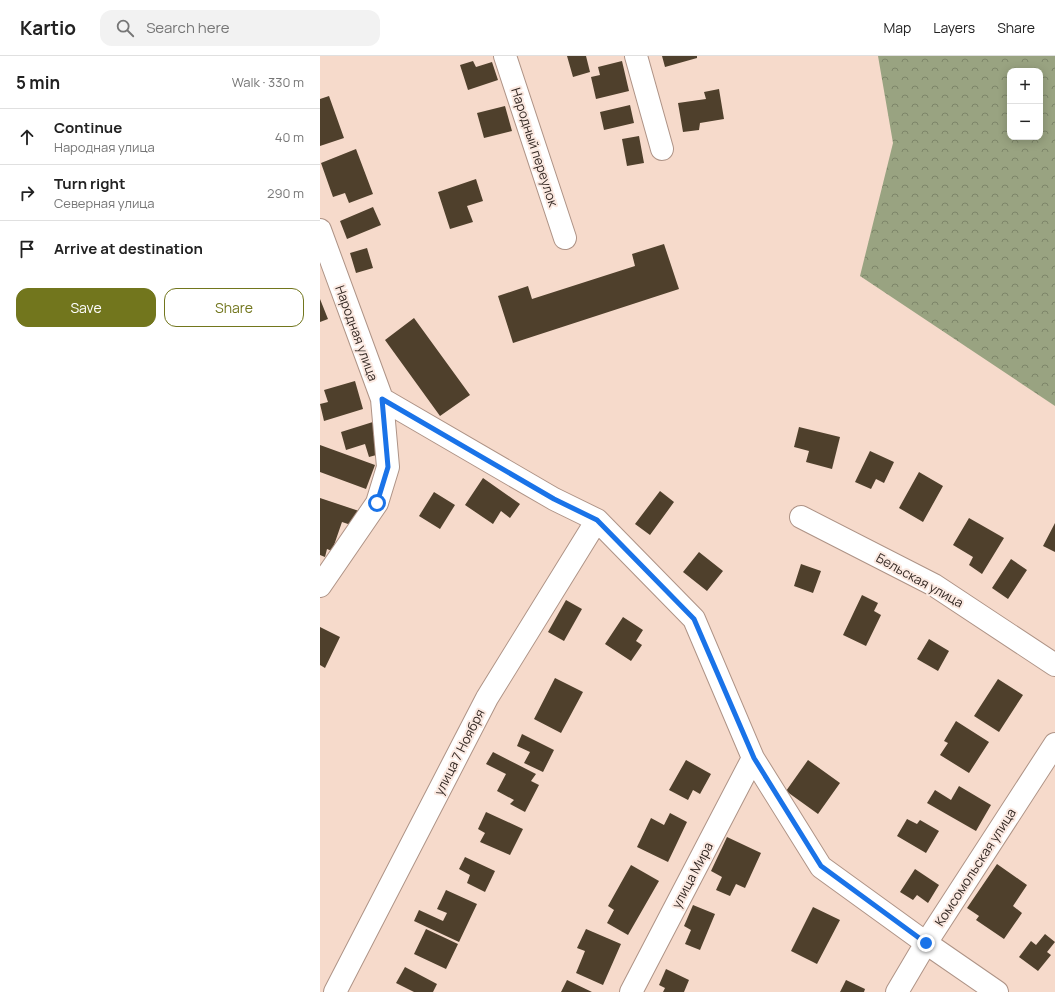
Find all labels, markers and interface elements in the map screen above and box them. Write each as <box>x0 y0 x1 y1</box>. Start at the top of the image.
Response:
search box <box>100 10 380 46</box>
text: Kartio <box>20 15 76 41</box>
icon: search <box>114 17 136 39</box>
text: Search here <box>146 17 230 38</box>
text: Map <box>883 18 911 37</box>
text: Layers <box>933 18 975 37</box>
text: Share <box>997 18 1035 37</box>
map controls <box>1007 68 1043 140</box>
button: + <box>1007 68 1043 104</box>
text: 5 min <box>16 71 60 94</box>
text: Walk · 330 m <box>232 73 304 91</box>
street label: Народный переулок <box>507 85 563 209</box>
button: − <box>1007 104 1043 140</box>
text: Continue <box>54 117 122 138</box>
icon: ahead <box>16 126 38 148</box>
text: 40 m <box>275 128 304 146</box>
text: Народная улица <box>54 138 155 156</box>
text: Turn right <box>54 173 125 194</box>
icon: right <box>16 182 38 204</box>
text: 290 m <box>267 184 304 202</box>
text: Северная улица <box>54 194 155 212</box>
icon: arrive <box>16 238 38 260</box>
text: Arrive at destination <box>54 238 203 259</box>
street label: Народная улица <box>331 283 383 383</box>
button: Save <box>16 288 156 327</box>
button: Share <box>164 288 304 327</box>
route start <box>368 494 386 512</box>
street label: Бельская улица <box>873 549 967 611</box>
street label: улица 7 Ноября <box>429 706 489 798</box>
street label: Комсомольская улица <box>930 805 1020 929</box>
street label: улица Мира <box>667 839 717 911</box>
route end <box>917 934 935 952</box>

